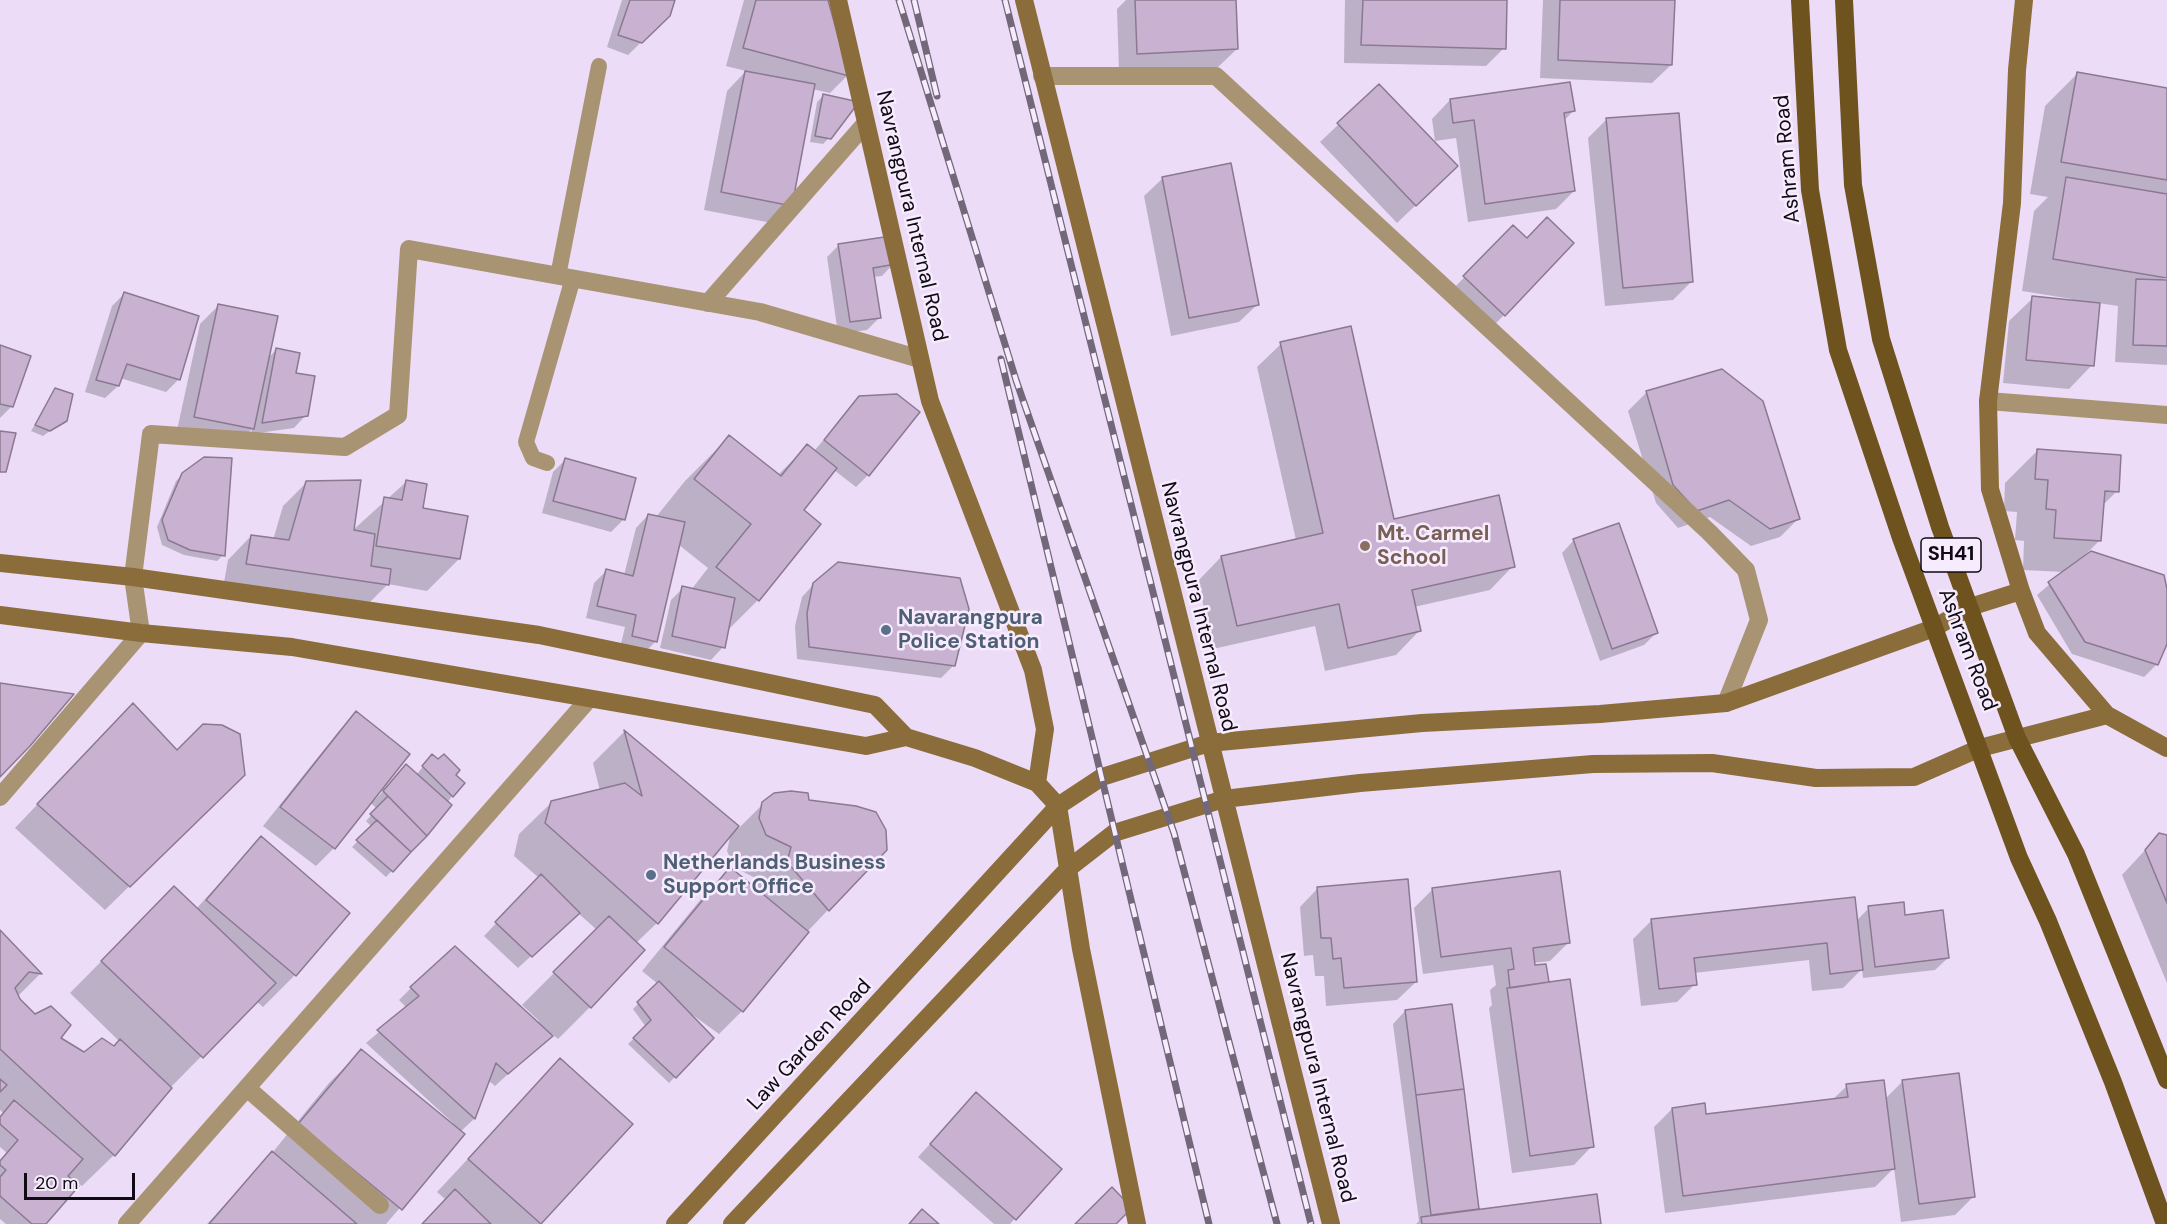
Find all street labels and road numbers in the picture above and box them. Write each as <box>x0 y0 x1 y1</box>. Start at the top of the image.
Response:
street label: Navrangpura Internal Road <box>870 88 952 344</box>
street label: Ashram Road <box>1770 94 1806 224</box>
street label: Navrangpura Internal Road <box>1155 479 1241 735</box>
road number: SH41 <box>1921 538 1981 572</box>
street label: Ashram Road <box>1932 585 2002 715</box>
street label: Navrangpura Internal Road <box>1274 950 1360 1206</box>
street label: Law Garden Road <box>743 974 877 1116</box>

